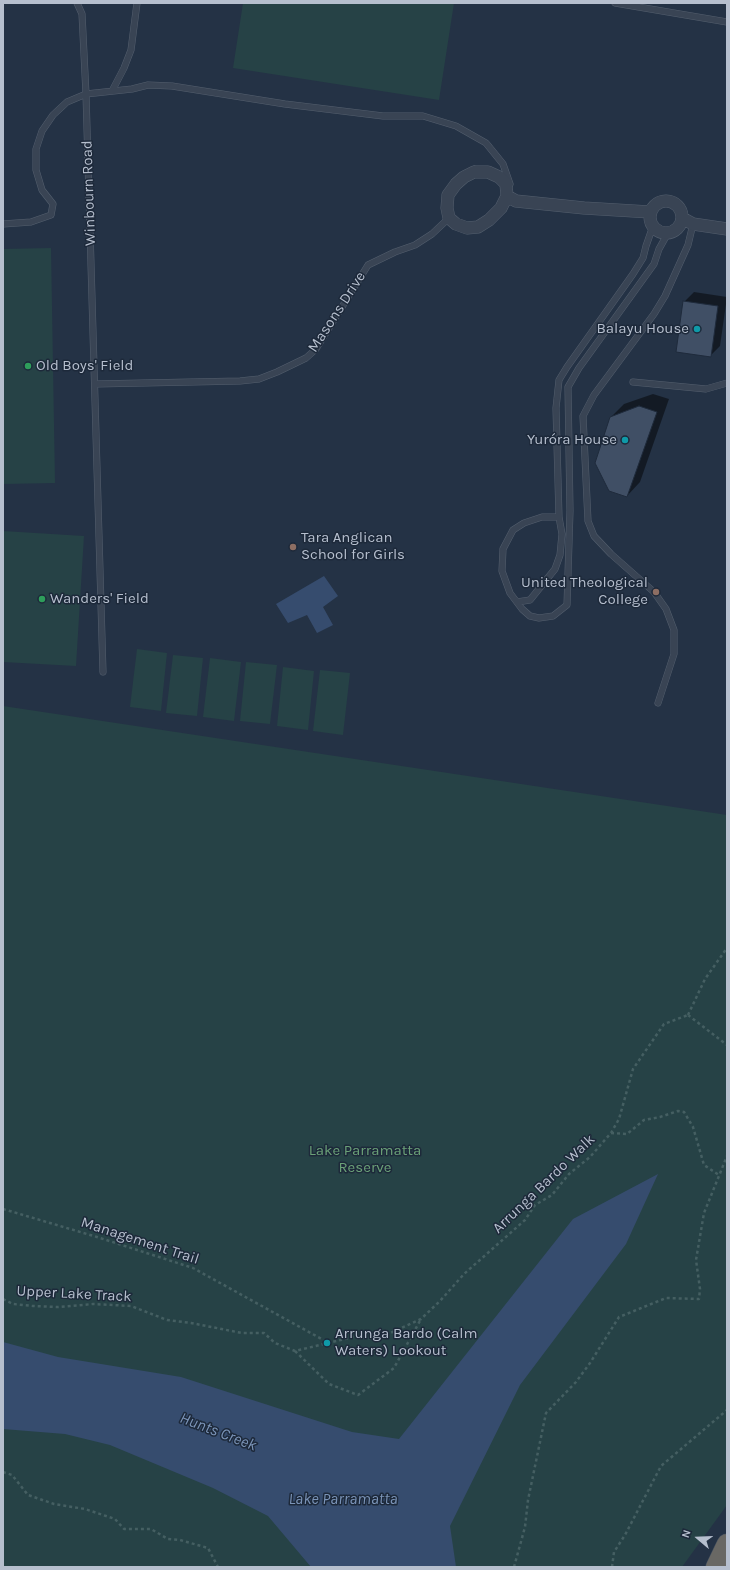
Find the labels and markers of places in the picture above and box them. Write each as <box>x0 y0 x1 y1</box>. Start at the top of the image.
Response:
place label: Balayu House <box>596 320 689 338</box>
marker: Balayu House <box>692 324 702 334</box>
place label: Old Boys' Field <box>36 357 133 375</box>
marker: Old Boys' Field <box>23 361 33 371</box>
place label: Yuróra House <box>527 431 617 449</box>
marker: Yuróra House <box>620 435 630 445</box>
place label: Tara Anglican School for Girls <box>301 529 405 564</box>
marker: Tara Anglican School for Girls <box>288 542 298 552</box>
place label: United Theological College <box>521 574 648 609</box>
marker: United Theological College <box>651 587 661 597</box>
place label: Wanders' Field <box>50 590 149 608</box>
marker: Wanders' Field <box>37 594 47 604</box>
place label: Arrunga Bardo (Calm Waters) Lookout <box>335 1325 478 1360</box>
marker: Arrunga Bardo (Calm Waters) Lookout <box>322 1338 332 1348</box>

